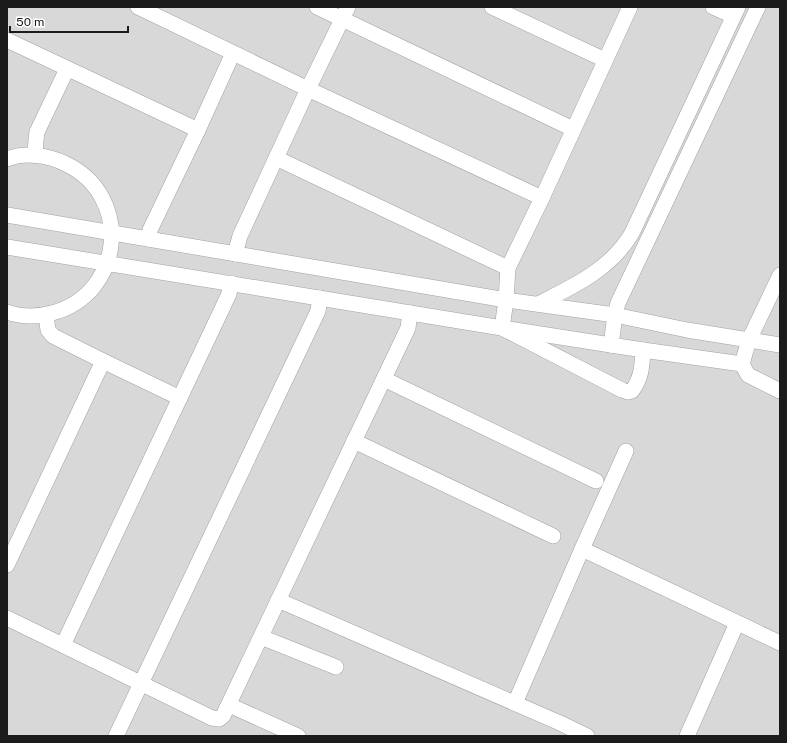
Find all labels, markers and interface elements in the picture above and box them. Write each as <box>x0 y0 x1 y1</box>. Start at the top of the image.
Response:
scale bar <box>10 8 128 34</box>
text: 50 m <box>16 15 44 29</box>

